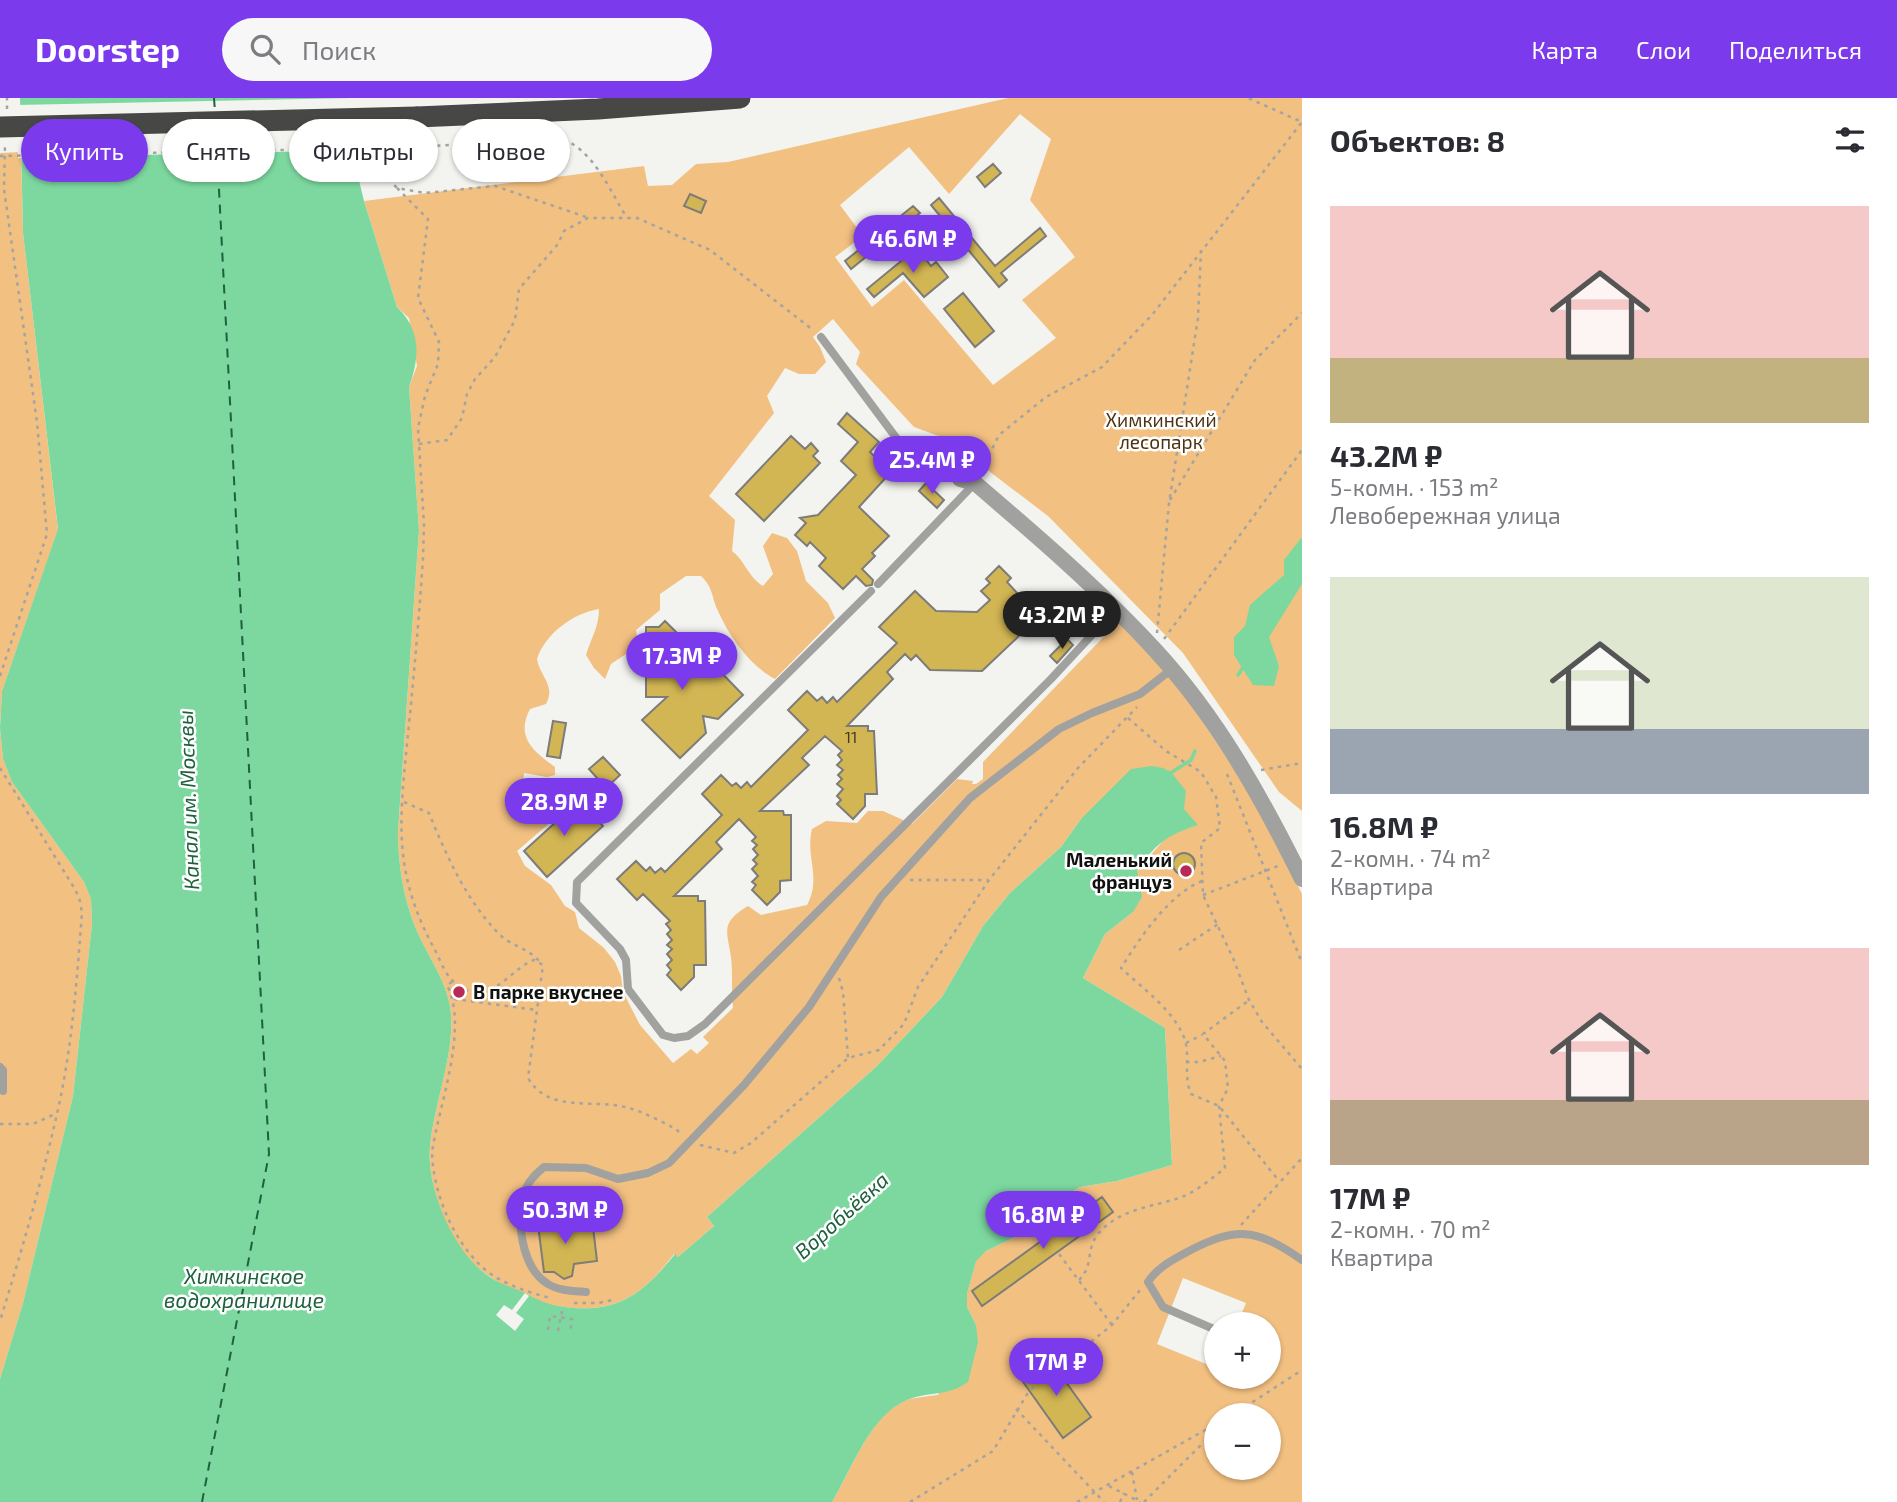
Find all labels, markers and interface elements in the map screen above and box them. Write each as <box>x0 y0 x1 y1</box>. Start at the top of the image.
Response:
search box <box>222 18 712 81</box>
text: Doorstep <box>35 29 180 69</box>
icon: search <box>246 30 284 68</box>
text: Поиск <box>302 34 376 65</box>
text: Карта <box>1531 35 1598 64</box>
text: Слои <box>1636 35 1691 64</box>
text: Поделиться <box>1729 35 1862 64</box>
chip: Купить <box>21 119 148 182</box>
chip: Снять <box>162 119 275 182</box>
chip: Фильтры <box>289 119 438 182</box>
chip: Новое <box>452 119 570 182</box>
icon: filters <box>1831 121 1869 159</box>
text: Объектов: 8 <box>1330 122 1505 158</box>
pin: 46.6M ₽ <box>848 216 978 275</box>
text: 46.6M ₽ <box>869 224 957 252</box>
icon: home <box>1537 252 1663 378</box>
park label: Химкинский лесопарк <box>1105 408 1217 453</box>
pin: 25.4M ₽ <box>867 436 997 496</box>
text: 43.2M ₽ <box>1330 437 1443 473</box>
text: 25.4M ₽ <box>889 445 975 473</box>
text: 5-комн. · 153 m² <box>1330 473 1499 501</box>
text: Левобережная улица <box>1330 501 1561 529</box>
pin: 43.2M ₽ <box>997 592 1127 651</box>
text: 43.2M ₽ <box>1019 600 1105 628</box>
icon: home <box>1537 623 1663 749</box>
pin: 17.3M ₽ <box>617 632 747 692</box>
text: 17.3M ₽ <box>642 641 722 669</box>
water label: Канал им. Москвы <box>172 710 203 891</box>
house number: 11 <box>845 727 857 746</box>
pin: 28.9M ₽ <box>499 778 629 838</box>
text: 28.9M ₽ <box>521 787 607 815</box>
text: 16.8M ₽ <box>1330 808 1438 844</box>
text: 2-комн. · 74 m² <box>1330 844 1491 872</box>
place label: Маленький француз <box>1066 848 1172 893</box>
marker: Маленький француз <box>1178 863 1194 879</box>
text: Квартира <box>1330 872 1434 900</box>
place label: В парке вкуснее <box>473 980 624 1003</box>
marker: В парке вкуснее <box>451 984 467 1000</box>
icon: home <box>1537 994 1663 1120</box>
water label: Воробьёвка <box>789 1166 893 1264</box>
text: 17M ₽ <box>1330 1179 1410 1215</box>
pin: 50.3M ₽ <box>500 1186 630 1246</box>
pin: 16.8M ₽ <box>978 1192 1108 1251</box>
text: 50.3M ₽ <box>522 1195 608 1223</box>
text: 16.8M ₽ <box>1001 1200 1085 1228</box>
text: 2-комн. · 70 m² <box>1330 1215 1491 1243</box>
text: Квартира <box>1330 1243 1434 1271</box>
water label: Химкинское водохранилище <box>164 1263 324 1312</box>
map controls <box>1204 1312 1281 1480</box>
button: + <box>1204 1312 1281 1389</box>
pin: 17M ₽ <box>1007 1338 1105 1398</box>
text: 17M ₽ <box>1025 1347 1087 1375</box>
button: − <box>1204 1403 1281 1480</box>

